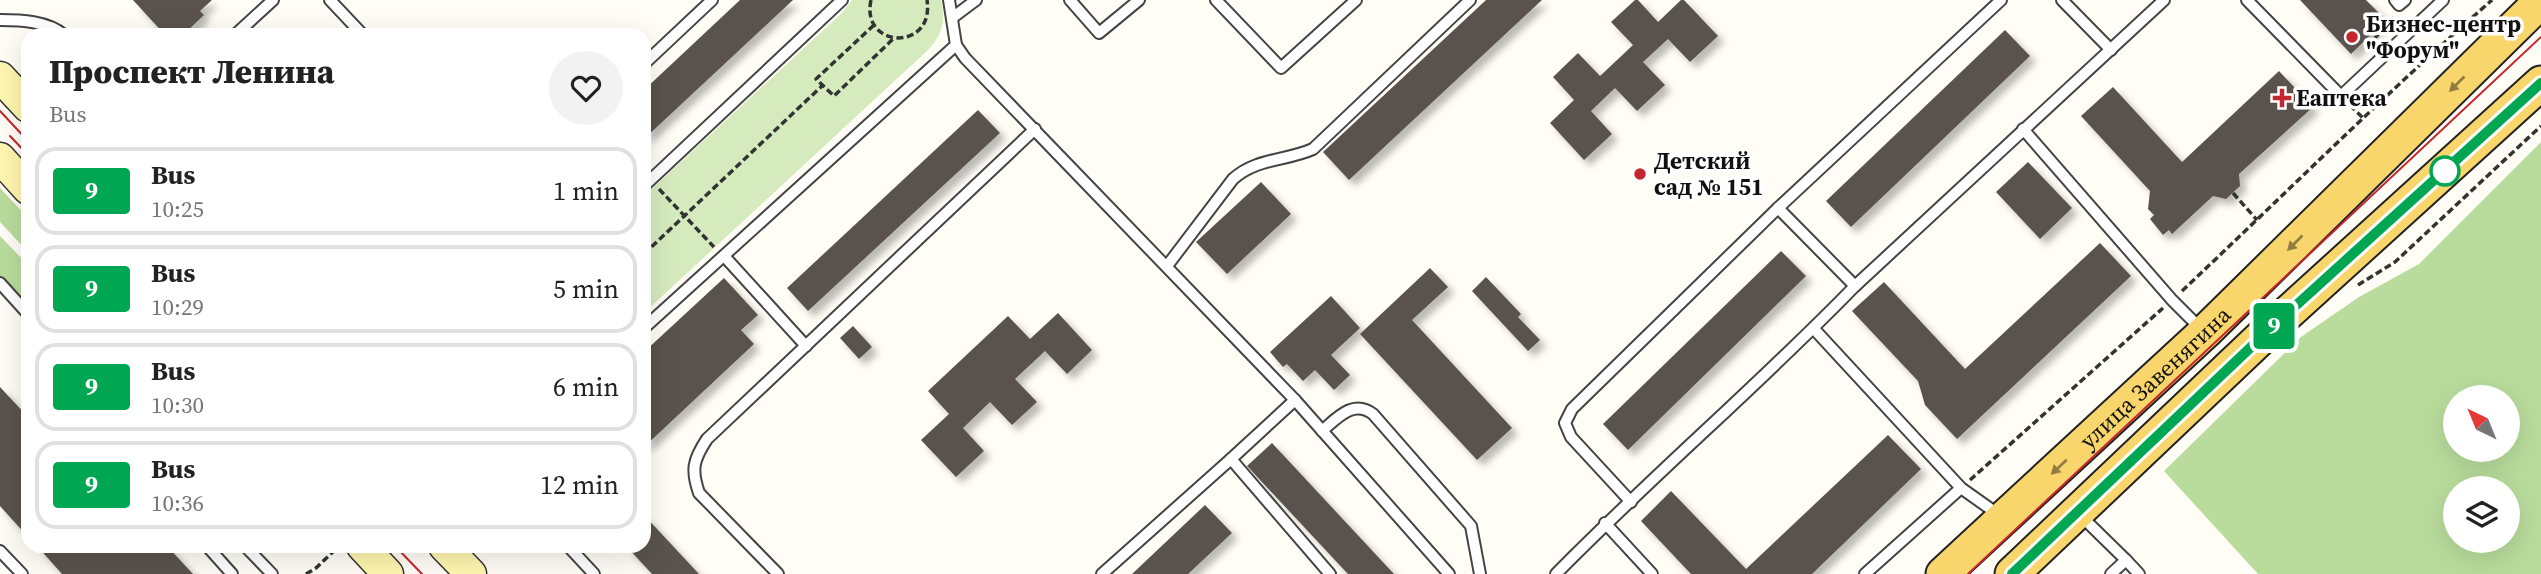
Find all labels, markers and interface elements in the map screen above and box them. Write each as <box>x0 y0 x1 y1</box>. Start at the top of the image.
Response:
place label: Бизнес-центр "Форум" <box>2366 8 2521 66</box>
marker: Бизнес-центр "Форум" <box>2344 29 2360 45</box>
text: Проспект Ленина <box>49 49 334 94</box>
button: heart <box>549 51 623 125</box>
one-way arrow <box>2449 75 2466 92</box>
place label: Еаптека <box>2296 82 2387 114</box>
marker: Еаптека <box>2274 90 2290 106</box>
text: Bus <box>49 98 86 130</box>
place label: Детский сад № 151 <box>1654 145 1763 203</box>
unlabelled marker <box>2430 156 2460 186</box>
text: Bus <box>151 157 195 193</box>
marker: Детский сад № 151 <box>1632 166 1648 182</box>
text: 1 min <box>553 173 619 209</box>
text: 9 <box>85 174 98 207</box>
text: 10:25 <box>151 193 204 225</box>
one-way arrow <box>2287 235 2303 251</box>
text: Bus <box>151 255 195 291</box>
text: 5 min <box>553 271 619 307</box>
text: 9 <box>85 272 98 305</box>
text: 10:29 <box>151 291 204 323</box>
street label: улица Завенягина <box>2072 299 2238 456</box>
line badge: 9 <box>2251 303 2297 349</box>
text: 9 <box>2267 309 2281 342</box>
text: Bus <box>151 353 195 389</box>
text: 6 min <box>553 369 619 405</box>
text: 9 <box>85 370 98 403</box>
north arrow <box>2443 385 2520 462</box>
map controls <box>2443 385 2520 553</box>
text: 10:30 <box>151 389 204 421</box>
text: Bus <box>151 451 195 487</box>
one-way arrow <box>2050 459 2068 475</box>
text: 12 min <box>540 467 619 503</box>
text: 9 <box>85 468 98 501</box>
button: layers <box>2443 476 2520 553</box>
text: 10:36 <box>151 487 204 519</box>

